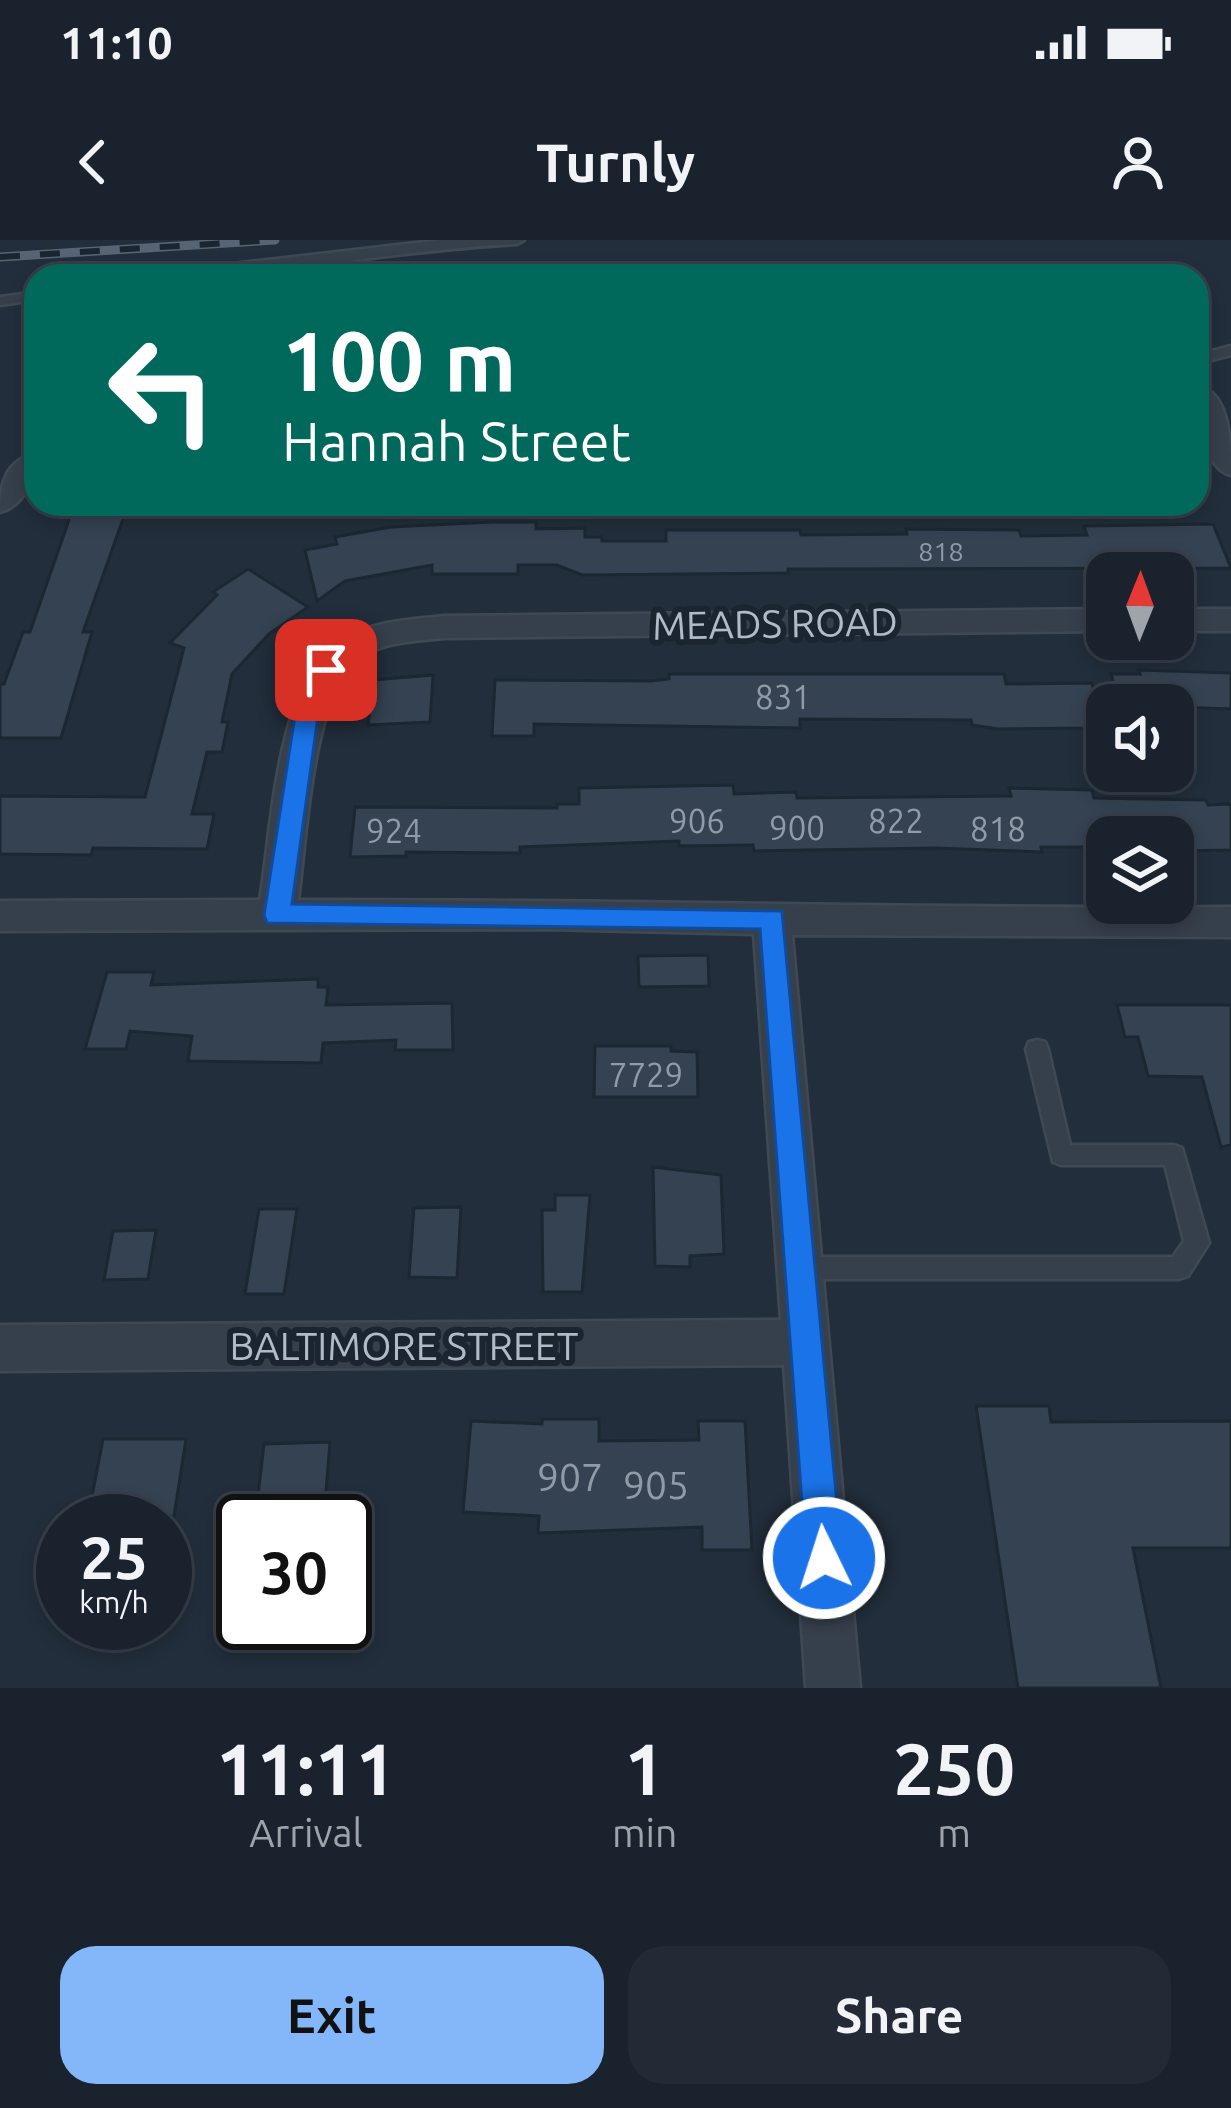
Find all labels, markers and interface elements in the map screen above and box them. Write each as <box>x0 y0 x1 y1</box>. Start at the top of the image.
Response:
text: 11:10 <box>60 17 173 68</box>
icon: back <box>60 129 126 195</box>
icon: person <box>1105 129 1171 195</box>
text: Turnly <box>536 132 695 192</box>
icon: left <box>84 312 240 468</box>
text: 100 m <box>282 313 516 407</box>
text: Hannah Street <box>282 411 631 471</box>
house number: 818 <box>918 536 964 566</box>
north arrow <box>1086 552 1194 660</box>
map controls <box>1086 552 1194 924</box>
street label: MEADS ROAD <box>652 599 898 647</box>
pin <box>275 619 377 721</box>
icon: arrive <box>293 637 359 703</box>
house number: 831 <box>755 678 811 715</box>
button: sound <box>1086 684 1194 792</box>
house number: 906 <box>669 802 725 839</box>
house number: 822 <box>868 802 924 839</box>
house number: 900 <box>769 809 825 846</box>
house number: 818 <box>970 810 1026 847</box>
house number: 924 <box>366 812 422 849</box>
button: layers <box>1086 816 1194 924</box>
house number: 7729 <box>609 1056 683 1093</box>
street label: BALTIMORE STREET <box>230 1324 578 1367</box>
house number: 907 <box>537 1455 603 1498</box>
house number: 905 <box>623 1463 689 1506</box>
speed limit sign: 30 <box>216 1494 372 1650</box>
position arrow <box>761 1495 887 1621</box>
text: 25 <box>80 1523 148 1590</box>
text: km/h <box>79 1585 149 1619</box>
text: 11:11 <box>216 1728 396 1809</box>
text: 1 <box>624 1728 665 1809</box>
text: 250 <box>893 1728 1015 1809</box>
text: Arrival <box>249 1811 363 1854</box>
text: min <box>612 1811 677 1854</box>
text: m <box>937 1811 971 1854</box>
button: Exit <box>60 1946 604 2084</box>
button: Share <box>628 1946 1171 2084</box>

